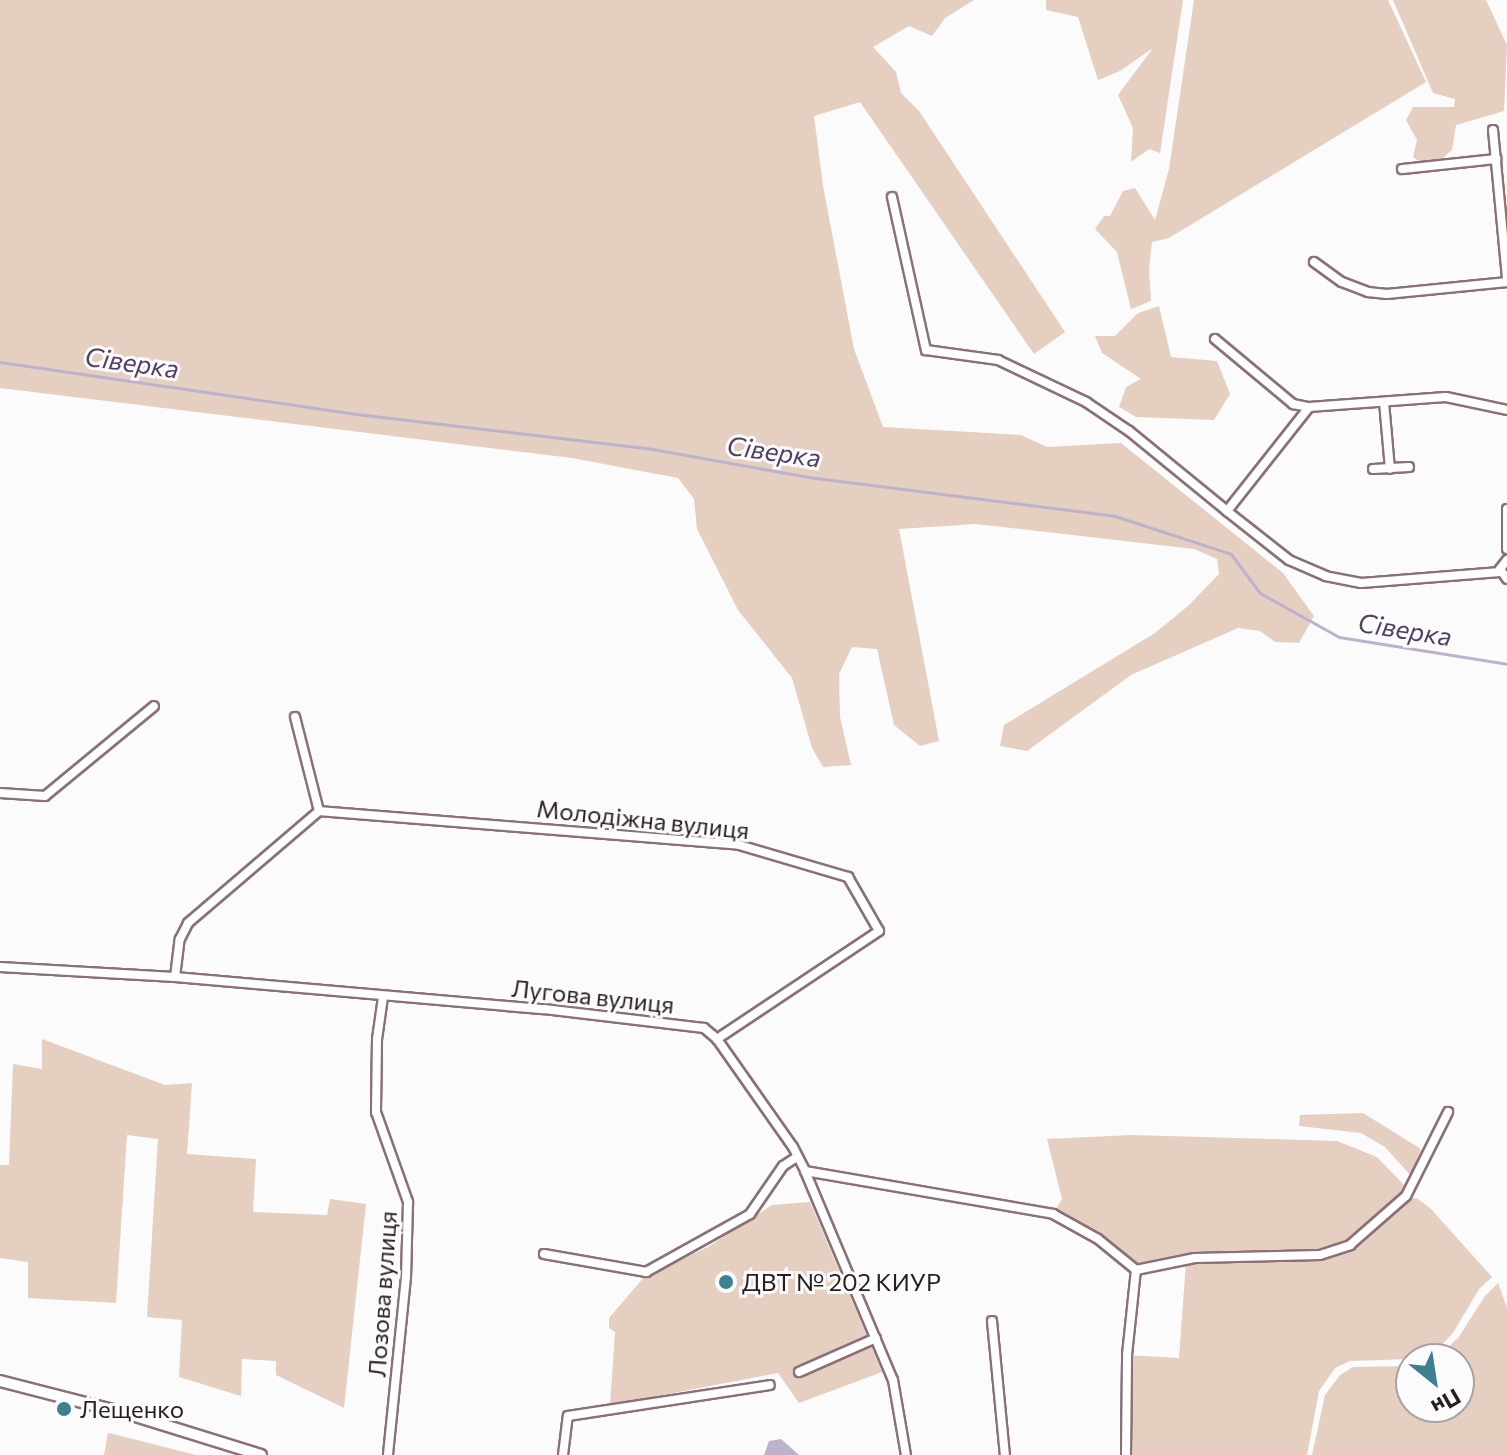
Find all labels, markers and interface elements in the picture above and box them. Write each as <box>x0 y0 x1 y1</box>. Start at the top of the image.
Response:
water label: Сіверка <box>83 340 181 384</box>
water label: Сіверка <box>725 429 823 473</box>
water label: Сіверка <box>1356 606 1454 652</box>
street label: Молодіжна вулиця <box>535 794 751 844</box>
street label: Лугова вулиця <box>510 973 676 1019</box>
street label: Лозова вулиця <box>362 1210 402 1378</box>
place label: ДВТ № 202 КИУР <box>742 1268 941 1296</box>
marker: ДВТ № 202 КИУР <box>717 1273 735 1291</box>
north arrow <box>1395 1343 1475 1423</box>
text: Пн <box>1427 1384 1466 1421</box>
place label: Лещенко <box>80 1395 184 1423</box>
marker: Лещенко <box>55 1400 73 1418</box>

